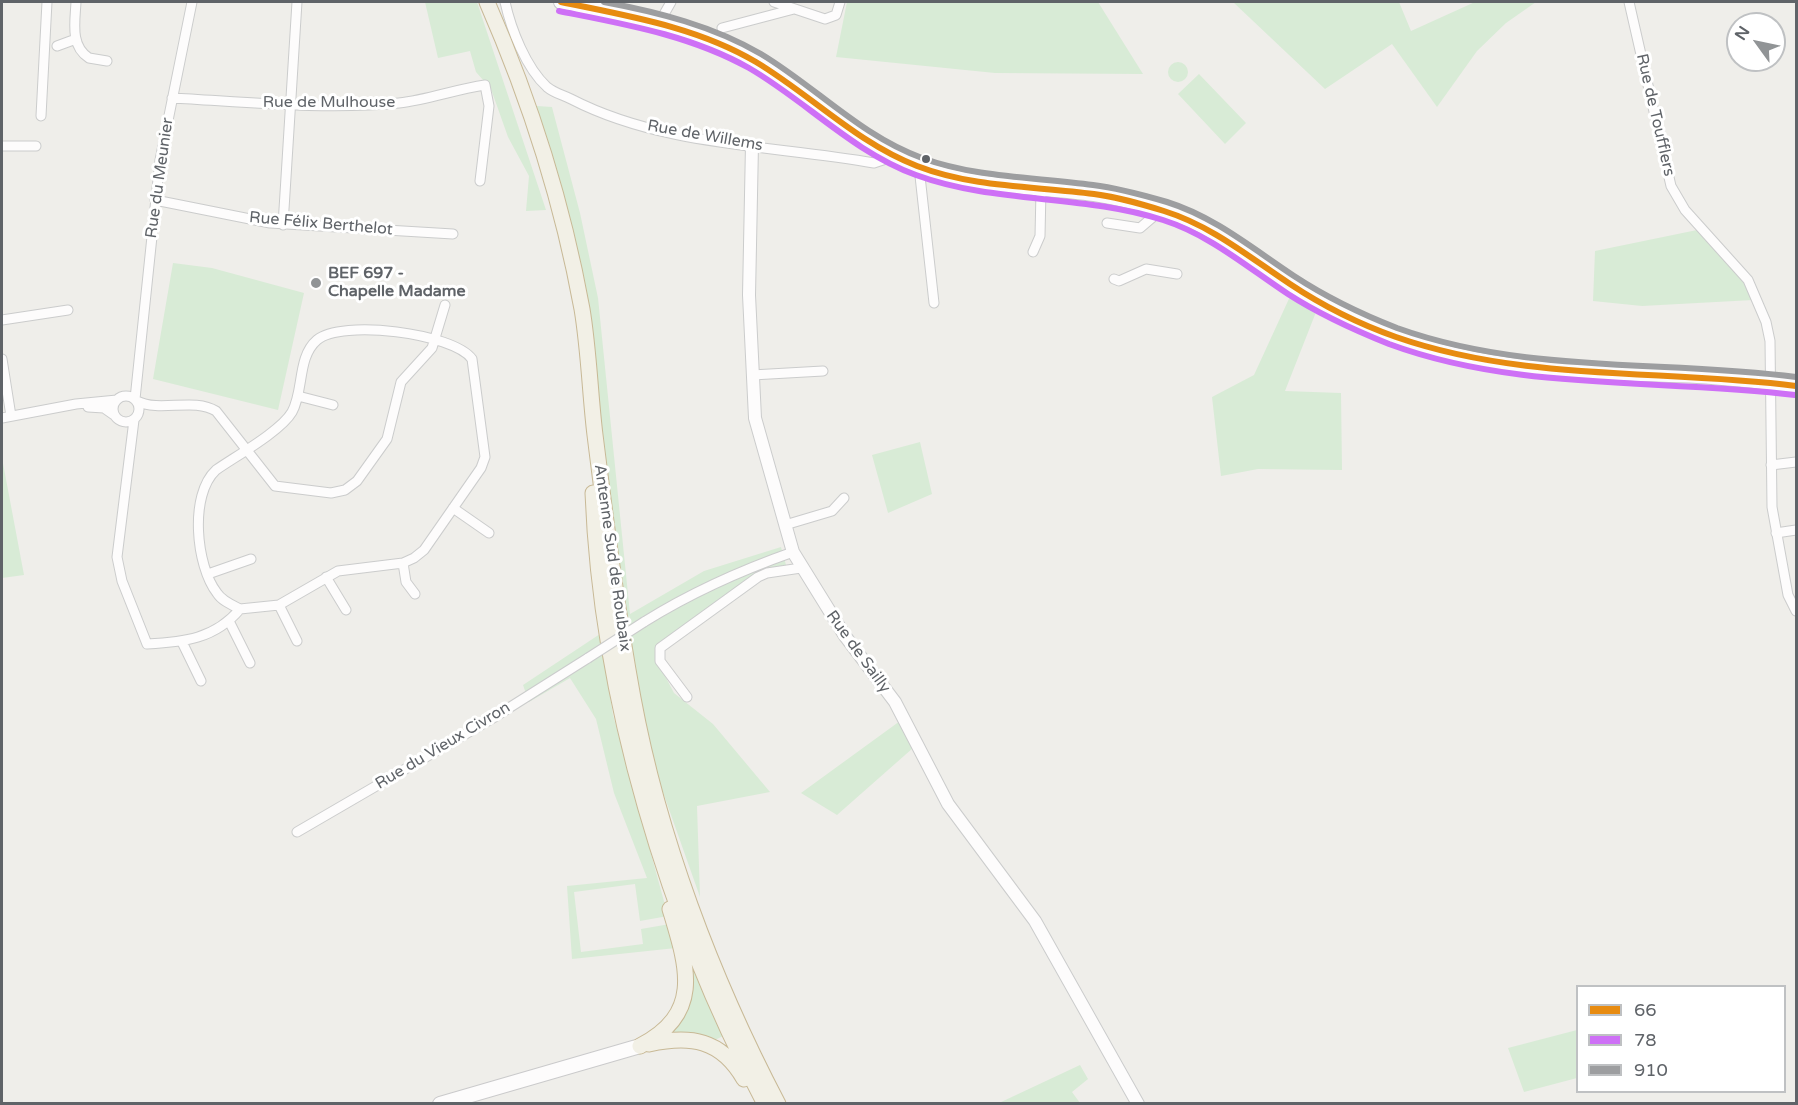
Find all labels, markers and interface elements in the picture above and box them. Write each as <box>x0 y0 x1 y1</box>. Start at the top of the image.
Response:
north arrow <box>1726 12 1786 72</box>
text: N <box>1731 22 1754 44</box>
street label: Rue de Toufflers <box>1632 52 1678 178</box>
street label: Rue de Mulhouse <box>263 93 395 113</box>
street label: Rue de Willems <box>646 116 764 156</box>
street label: Rue du Meunier <box>142 117 178 239</box>
unlabelled marker <box>920 153 932 165</box>
street label: Rue Félix Berthelot <box>248 208 394 240</box>
place label: BEF 697 - Chapelle Madame <box>328 264 465 302</box>
marker: BEF 697 - Chapelle Madame <box>309 276 323 290</box>
street label: Antenne Sud de Roubaix <box>589 463 635 653</box>
street label: Rue de Sailly <box>822 607 894 697</box>
street label: Rue du Vieux Civron <box>372 698 514 794</box>
legend <box>1576 985 1786 1093</box>
text: 66 <box>1634 999 1657 1021</box>
text: 78 <box>1634 1029 1657 1051</box>
text: 910 <box>1634 1059 1668 1081</box>

